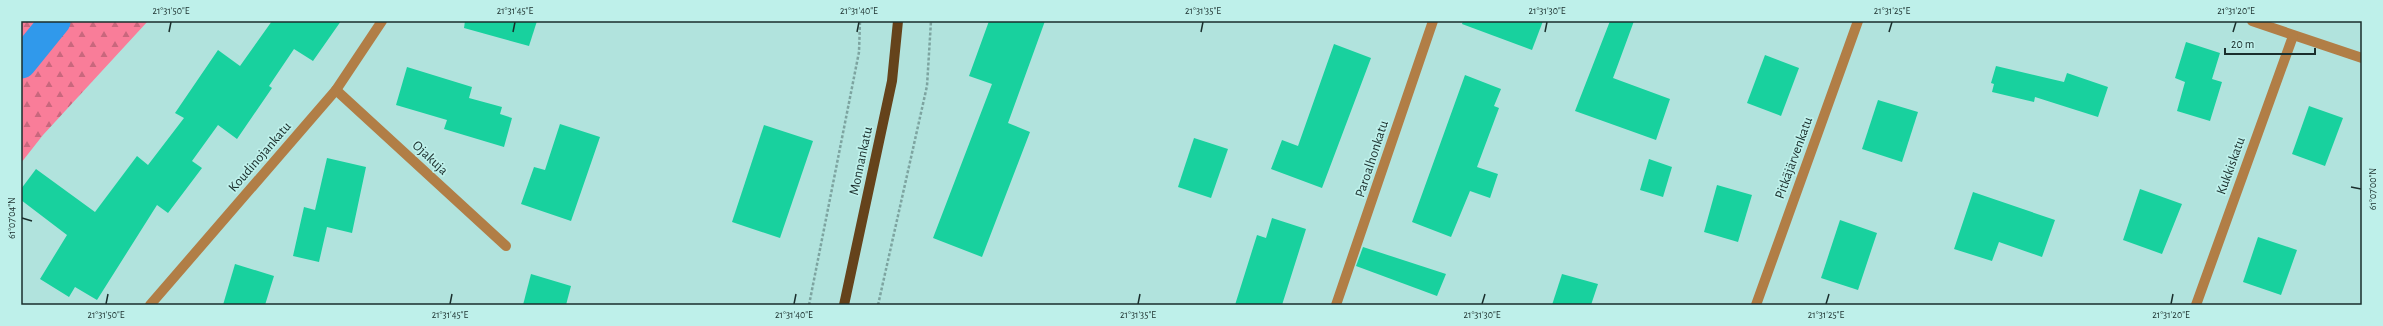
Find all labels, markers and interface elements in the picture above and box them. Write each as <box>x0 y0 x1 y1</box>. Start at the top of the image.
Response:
text: 21°31'50"E <box>152 6 190 16</box>
text: 21°31'45"E <box>497 6 534 16</box>
text: 21°31'40"E <box>840 6 878 16</box>
text: 21°31'35"E <box>1185 6 1221 16</box>
text: 21°31'30"E <box>1528 6 1566 16</box>
text: 21°31'25"E <box>1874 6 1910 16</box>
text: 21°31'20"E <box>2217 6 2255 16</box>
scale bar <box>2225 30 2315 56</box>
text: 20 m <box>2231 38 2254 50</box>
street label: Pitkäjärvenkatu <box>1773 115 1815 201</box>
street label: Koudinojankatu <box>226 119 294 195</box>
street label: Paroalhonkatu <box>1353 119 1391 199</box>
street label: Monnankatu <box>847 126 875 196</box>
street label: Kukkiskatu <box>2214 135 2248 197</box>
street label: Ojakuja <box>409 138 451 178</box>
text: 61°07'00"N <box>2368 168 2378 210</box>
text: 61°07'04"N <box>7 197 17 239</box>
text: 21°31'50"E <box>87 310 125 320</box>
text: 21°31'45"E <box>432 310 469 320</box>
text: 21°31'40"E <box>775 310 813 320</box>
text: 21°31'35"E <box>1120 310 1156 320</box>
text: 21°31'30"E <box>1463 310 1501 320</box>
text: 21°31'25"E <box>1808 310 1844 320</box>
text: 21°31'20"E <box>2152 310 2190 320</box>

